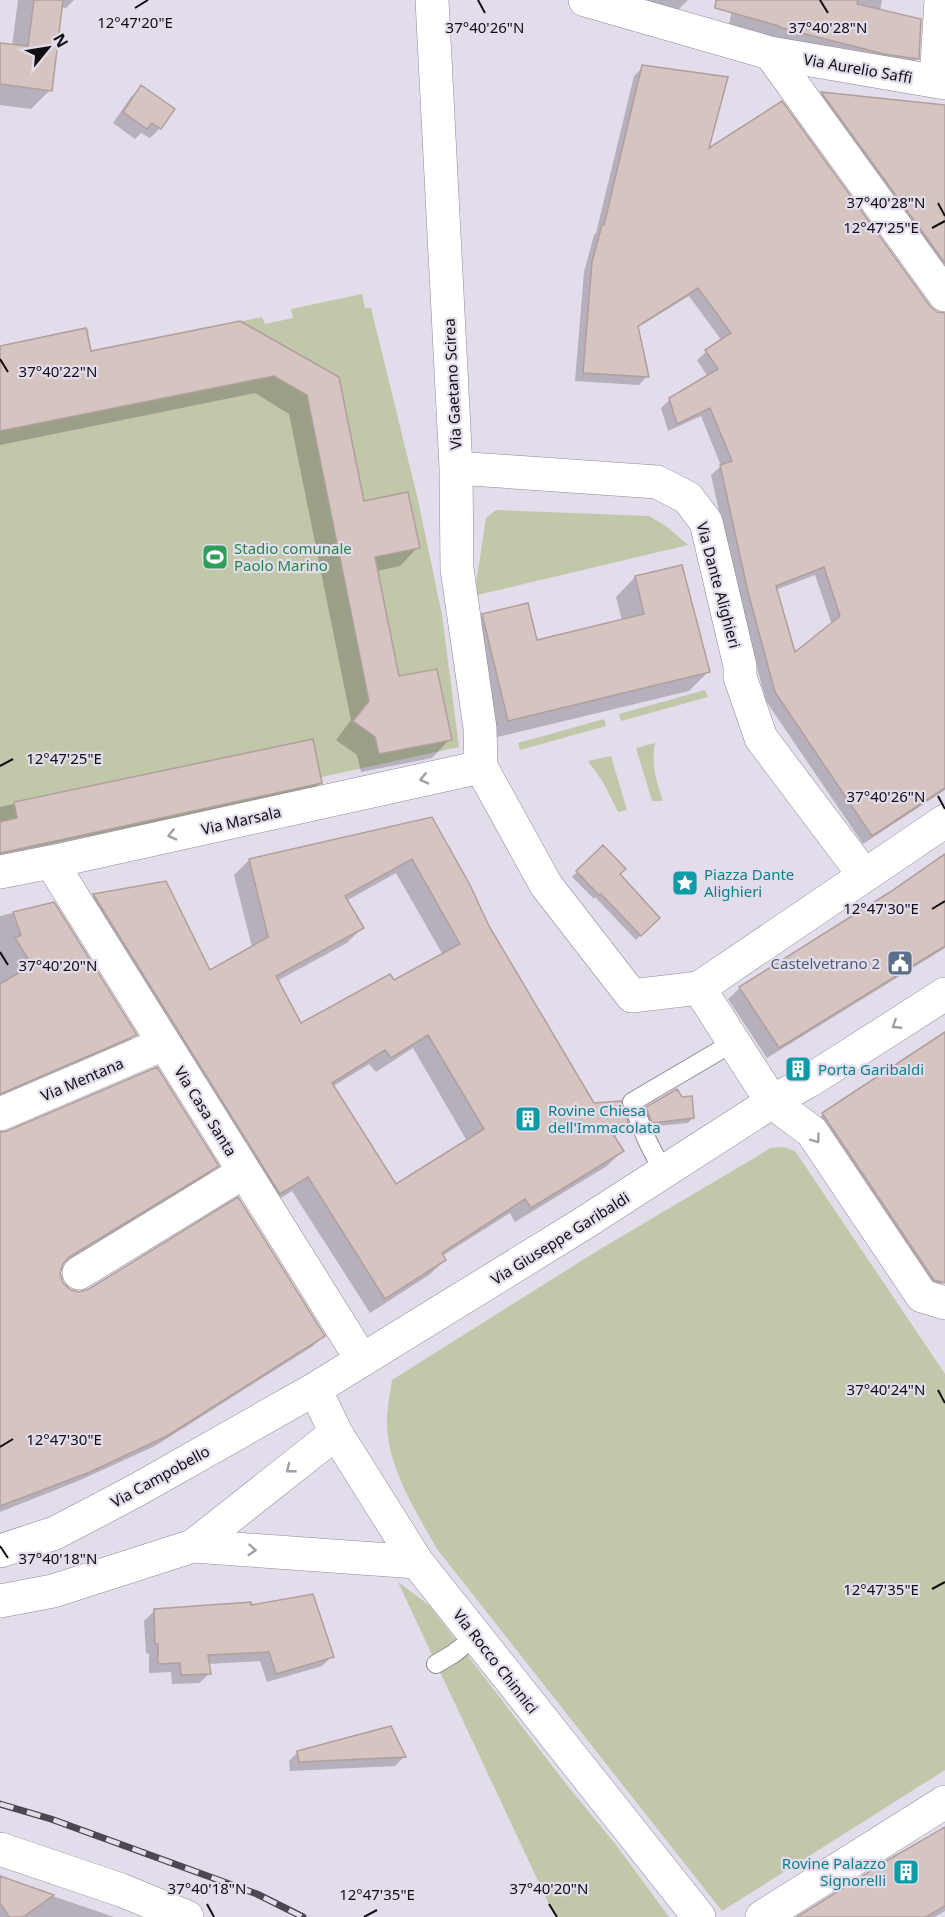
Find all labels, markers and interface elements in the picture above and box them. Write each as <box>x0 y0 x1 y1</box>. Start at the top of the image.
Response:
text: 12°47'20"E <box>97 12 173 32</box>
text: 37°40'26"N <box>446 17 524 37</box>
text: 37°40'28"N <box>789 17 867 37</box>
north arrow <box>18 18 78 78</box>
text: N <box>48 29 74 52</box>
street label: Via Aurelio Saffi <box>802 49 914 87</box>
text: 37°40'28"N <box>847 192 925 212</box>
text: 12°47'25"E <box>843 217 919 237</box>
street label: Via Gaetano Scirea <box>439 318 465 450</box>
text: 37°40'22"N <box>19 361 97 381</box>
street label: Via Dante Alighieri <box>693 520 745 650</box>
place label: Stadio comunale Paolo Marino <box>234 538 352 575</box>
sports icon: Stadio comunale Paolo Marino <box>200 542 230 572</box>
text: 12°47'25"E <box>26 748 102 768</box>
one-way arrow <box>419 771 429 784</box>
text: 37°40'26"N <box>847 786 925 806</box>
street label: Via Marsala <box>199 801 283 839</box>
one-way arrow <box>168 828 178 841</box>
place label: Piazza Dante Alighieri <box>704 864 794 901</box>
place icon: Piazza Dante Alighieri <box>670 868 700 898</box>
text: 12°47'30"E <box>843 898 919 918</box>
public building icon: Castelvetrano 2 <box>885 948 915 978</box>
place label: Castelvetrano 2 <box>771 953 880 973</box>
text: 37°40'20"N <box>19 955 97 975</box>
one-way arrow <box>892 1018 903 1029</box>
street label: Via Mentana <box>38 1053 126 1105</box>
building icon: Porta Garibaldi <box>783 1054 813 1084</box>
place label: Porta Garibaldi <box>818 1059 924 1079</box>
street label: Via Casa Santa <box>170 1062 242 1160</box>
place label: Rovine Chiesa dell'Immacolata <box>548 1100 661 1137</box>
building icon: Rovine Chiesa dell'Immacolata <box>513 1104 543 1134</box>
one-way arrow <box>809 1133 820 1144</box>
street label: Via Giuseppe Garibaldi <box>487 1187 633 1289</box>
text: 37°40'24"N <box>847 1379 925 1399</box>
text: 12°47'30"E <box>26 1429 102 1449</box>
street label: Via Campobello <box>107 1441 213 1511</box>
one-way arrow <box>286 1462 297 1473</box>
one-way arrow <box>247 1543 256 1556</box>
text: 37°40'18"N <box>19 1548 97 1568</box>
text: 12°47'35"E <box>843 1579 919 1599</box>
street label: Via Rocco Chinnici <box>449 1605 543 1717</box>
place label: Rovine Palazzo Signorelli <box>782 1853 886 1890</box>
building icon: Rovine Palazzo Signorelli <box>891 1857 921 1887</box>
text: 37°40'18"N <box>168 1878 246 1898</box>
text: 37°40'20"N <box>510 1878 588 1898</box>
text: 12°47'35"E <box>339 1884 415 1904</box>

